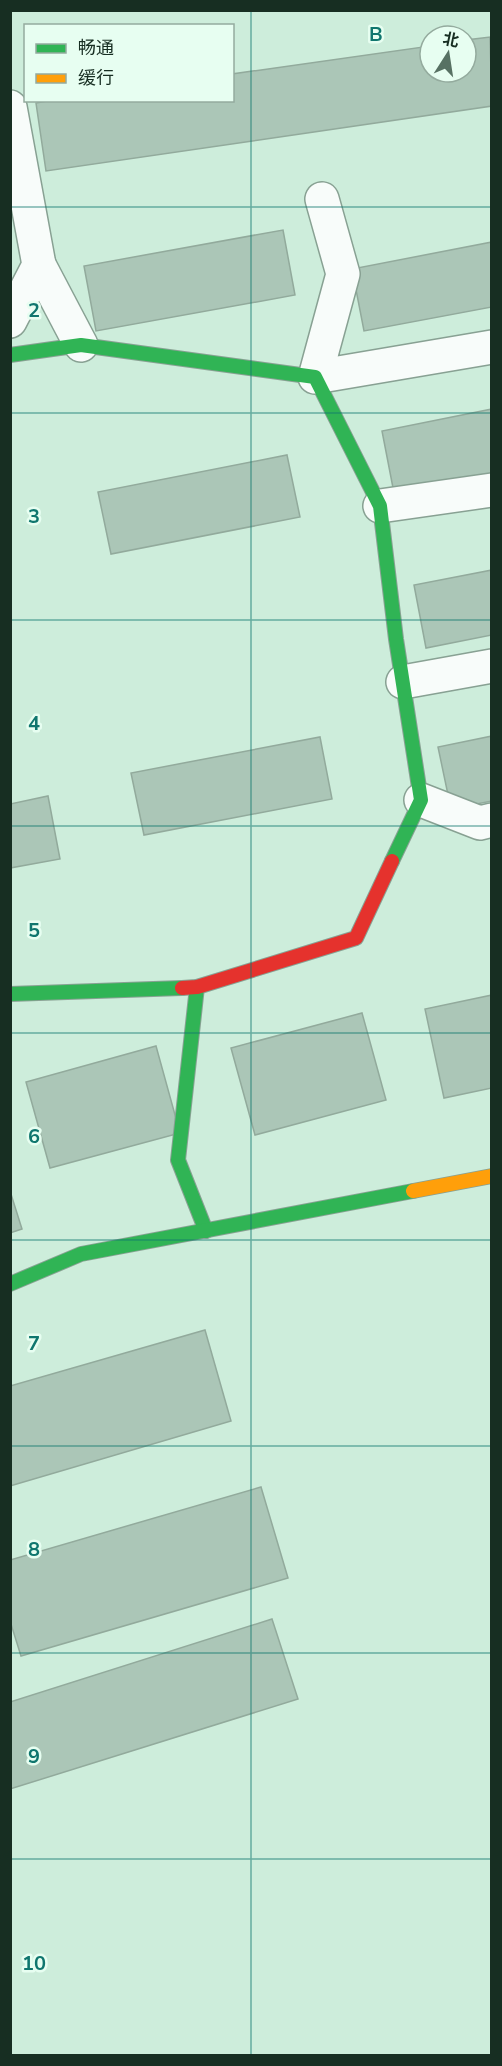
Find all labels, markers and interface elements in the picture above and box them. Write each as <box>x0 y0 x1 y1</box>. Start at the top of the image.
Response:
text: B <box>369 21 383 48</box>
legend <box>24 24 234 102</box>
north arrow <box>418 24 478 84</box>
text: 北 <box>441 28 461 53</box>
text: 畅通 <box>78 36 114 60</box>
text: 缓行 <box>78 66 114 90</box>
text: 2 <box>28 297 40 324</box>
text: 3 <box>28 503 40 530</box>
text: 4 <box>28 710 40 737</box>
text: 5 <box>28 917 40 944</box>
text: 6 <box>28 1123 40 1150</box>
text: 7 <box>28 1330 40 1357</box>
text: 8 <box>28 1536 40 1563</box>
text: 9 <box>28 1743 40 1770</box>
text: 10 <box>22 1950 46 1977</box>

